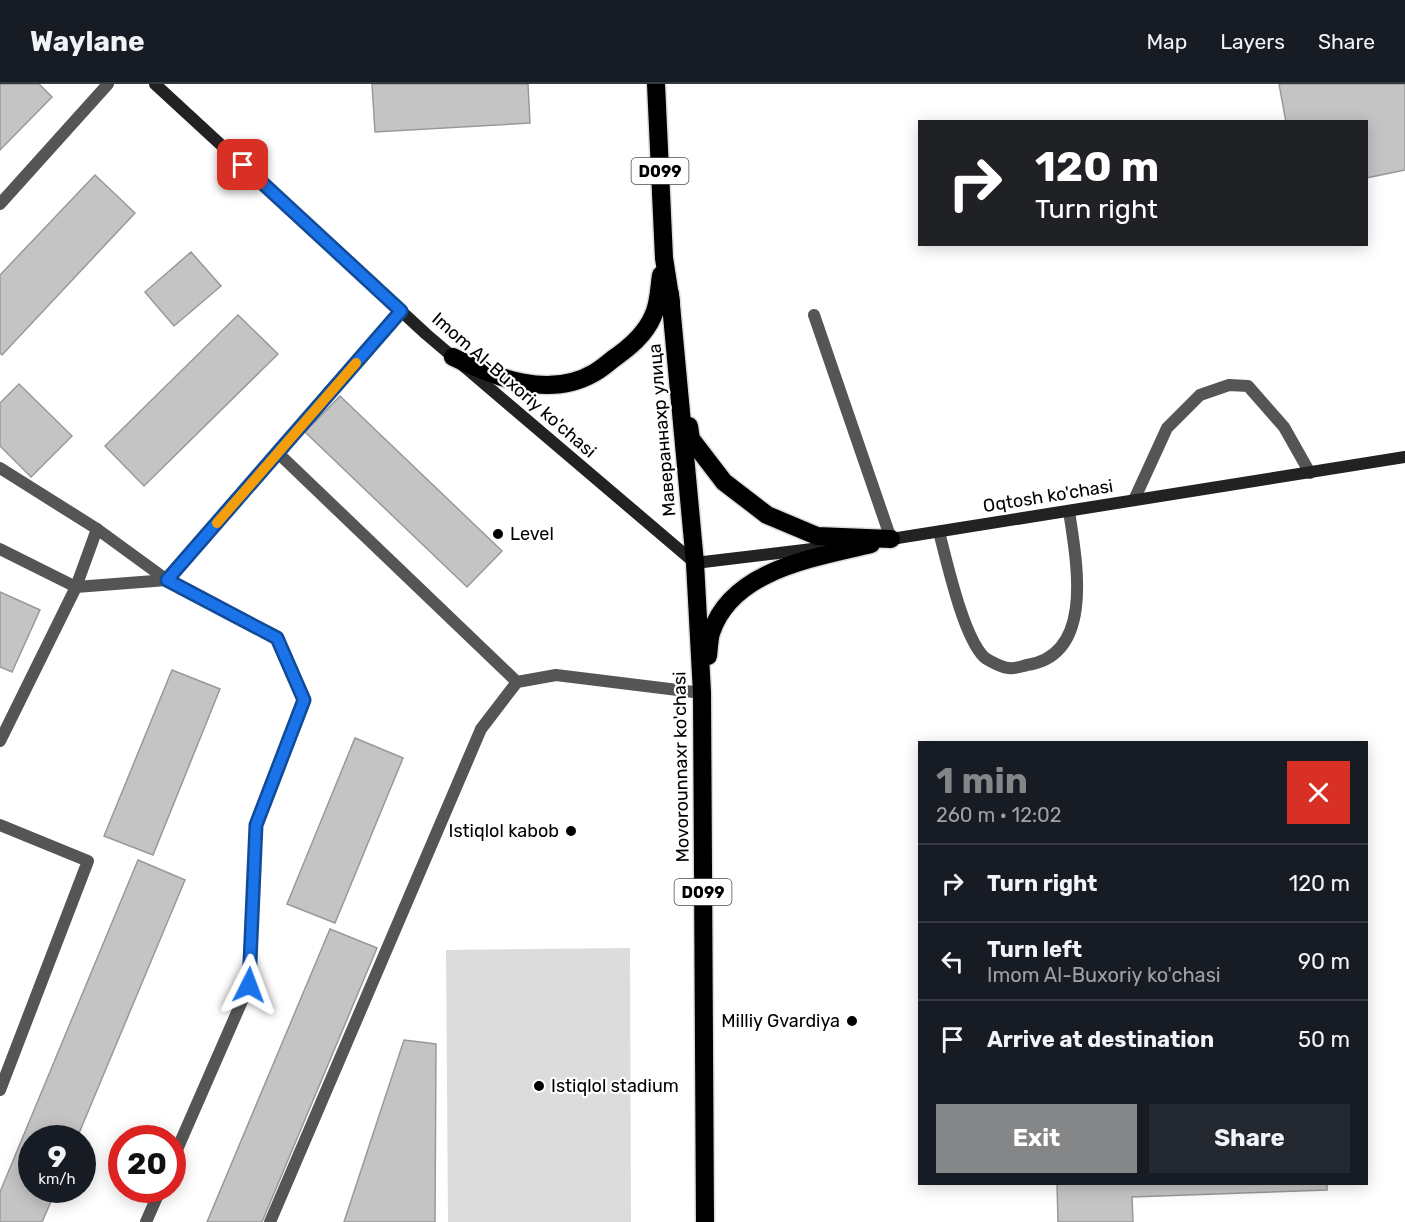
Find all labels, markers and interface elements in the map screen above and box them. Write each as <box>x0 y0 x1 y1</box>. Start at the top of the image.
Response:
text: Waylane <box>30 25 145 58</box>
text: Map <box>1146 29 1187 54</box>
text: Layers <box>1220 29 1285 54</box>
text: Share <box>1318 29 1375 54</box>
pin <box>217 139 268 190</box>
text: 120 m <box>1035 142 1159 192</box>
icon: right <box>936 144 1014 222</box>
icon: arrive <box>226 148 259 181</box>
road number: D099 <box>632 158 688 184</box>
text: Turn right <box>1035 193 1158 225</box>
street label: Imom Al-Buxoriy ko'chasi <box>427 308 601 462</box>
street label: Мавераннахр улица <box>643 343 681 517</box>
street label: Oqtosh ko'chasi <box>981 475 1115 517</box>
place label: Level <box>510 523 554 545</box>
marker: Level <box>491 527 505 541</box>
street label: Movorounnaxr ko'chasi <box>668 671 694 863</box>
text: 1 min <box>936 759 1028 802</box>
button: close <box>1287 761 1350 824</box>
text: 260 m · 12:02 <box>936 803 1061 827</box>
place label: Istiqlol kabob <box>449 820 559 842</box>
marker: Istiqlol kabob <box>564 824 578 838</box>
icon: right <box>936 867 969 900</box>
text: Turn right <box>987 870 1097 897</box>
text: 120 m <box>1289 870 1350 897</box>
road number: D099 <box>674 879 732 905</box>
text: Turn left <box>987 936 1082 963</box>
icon: left <box>936 945 969 978</box>
text: 90 m <box>1298 948 1350 975</box>
position arrow <box>217 953 281 1017</box>
text: Imom Al-Buxoriy ko'chasi <box>987 963 1221 987</box>
place label: Milliy Gvardiya <box>721 1010 840 1032</box>
marker: Milliy Gvardiya <box>845 1014 859 1028</box>
icon: arrive <box>936 1023 969 1056</box>
text: Arrive at destination <box>987 1026 1214 1053</box>
text: 50 m <box>1298 1026 1350 1053</box>
place label: Istiqlol stadium <box>551 1075 679 1097</box>
marker: Istiqlol stadium <box>532 1079 546 1093</box>
button: Exit <box>936 1104 1137 1173</box>
button: Share <box>1149 1104 1350 1173</box>
speed limit sign: 20 <box>108 1125 186 1203</box>
text: 9 <box>47 1139 67 1175</box>
text: km/h <box>38 1170 76 1188</box>

